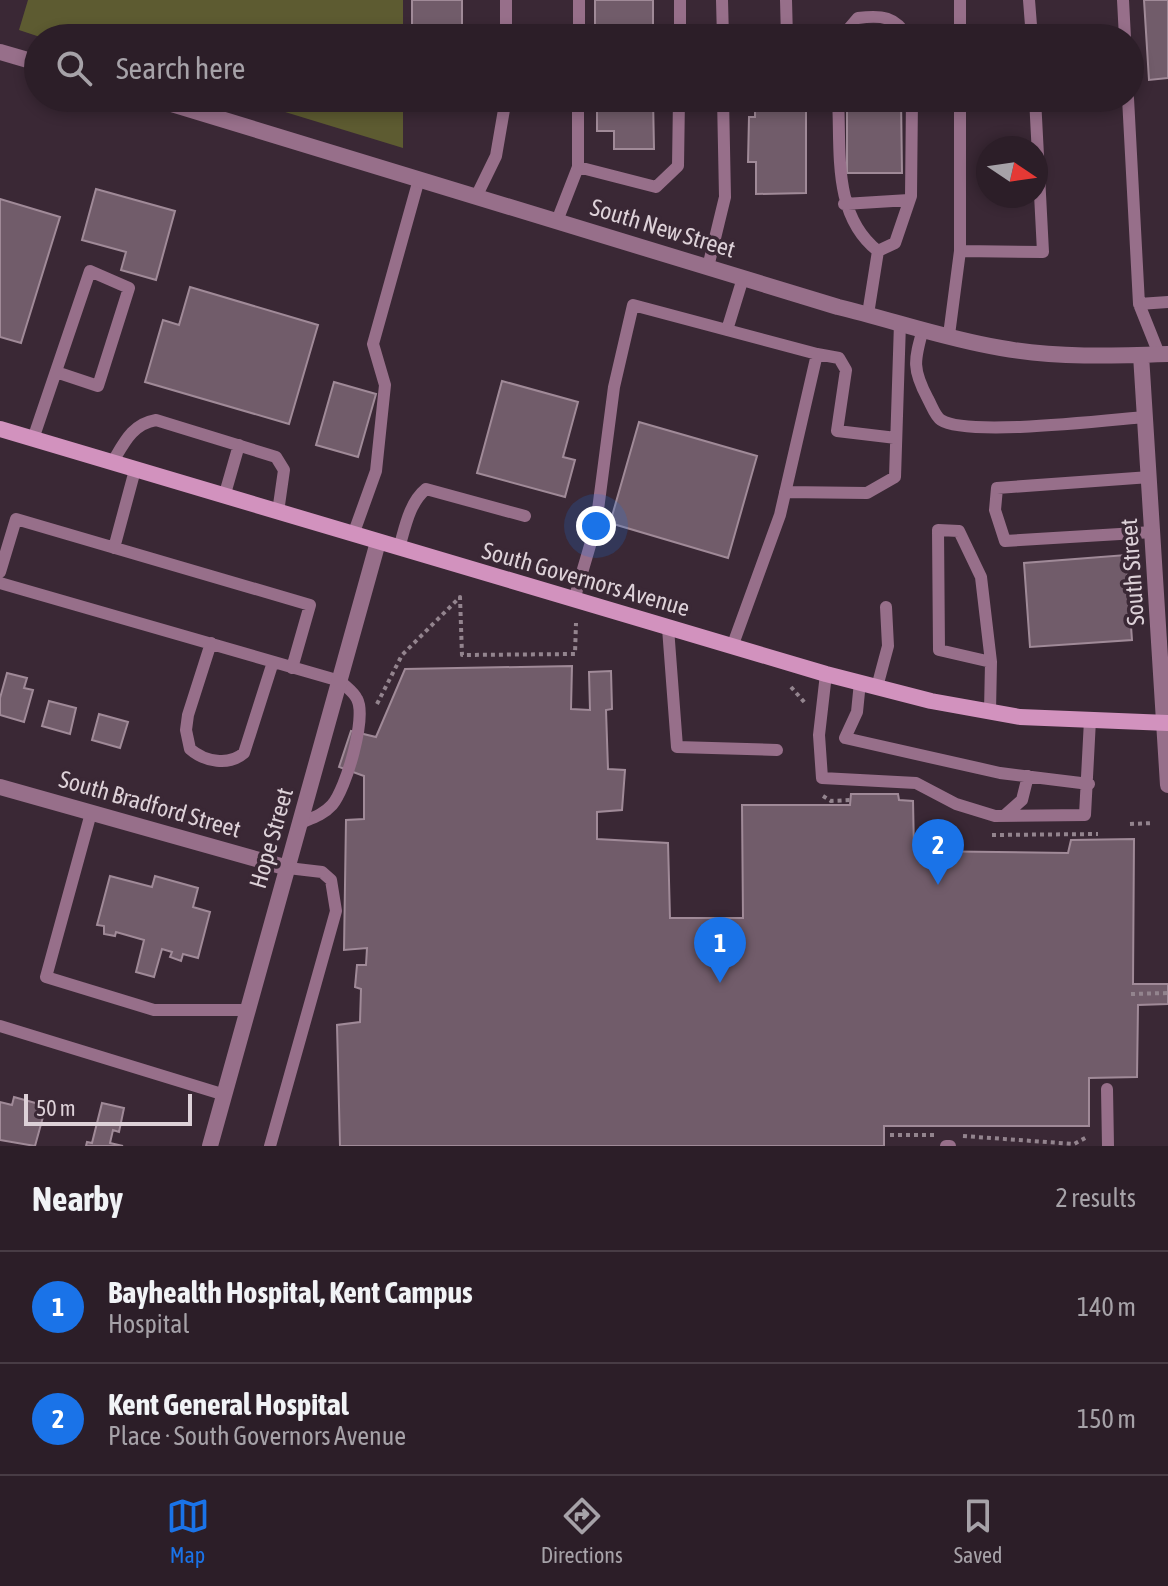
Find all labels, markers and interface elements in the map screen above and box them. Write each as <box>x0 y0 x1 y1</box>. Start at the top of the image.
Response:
search box <box>24 24 1144 112</box>
icon: search <box>52 46 96 90</box>
text: Search here <box>116 51 245 85</box>
north arrow <box>976 136 1048 208</box>
street label: South New Street <box>587 193 739 263</box>
your location <box>576 506 616 546</box>
street label: South Street <box>1115 517 1149 627</box>
street label: South Governors Avenue <box>479 536 693 622</box>
street label: South Bradford Street <box>56 765 244 843</box>
street label: Hope Street <box>244 784 298 891</box>
pin: 2 <box>912 819 964 885</box>
pin: 1 <box>694 917 746 983</box>
scale bar <box>24 1090 192 1126</box>
text: 50 m <box>36 1095 76 1121</box>
text: Nearby <box>32 1179 123 1218</box>
text: 2 results <box>1055 1183 1136 1213</box>
text: Bayhealth Hospital, Kent Campus <box>108 1275 473 1309</box>
text: 1 <box>52 1292 64 1322</box>
text: 140 m <box>1077 1292 1136 1322</box>
text: Hospital <box>108 1309 189 1339</box>
text: Kent General Hospital <box>108 1387 349 1421</box>
text: 2 <box>52 1404 64 1434</box>
text: 150 m <box>1077 1404 1136 1434</box>
text: Place · South Governors Avenue <box>108 1421 406 1451</box>
tab: Map <box>166 1494 210 1568</box>
tab: Directions <box>541 1494 623 1568</box>
tab: Saved <box>954 1494 1002 1568</box>

